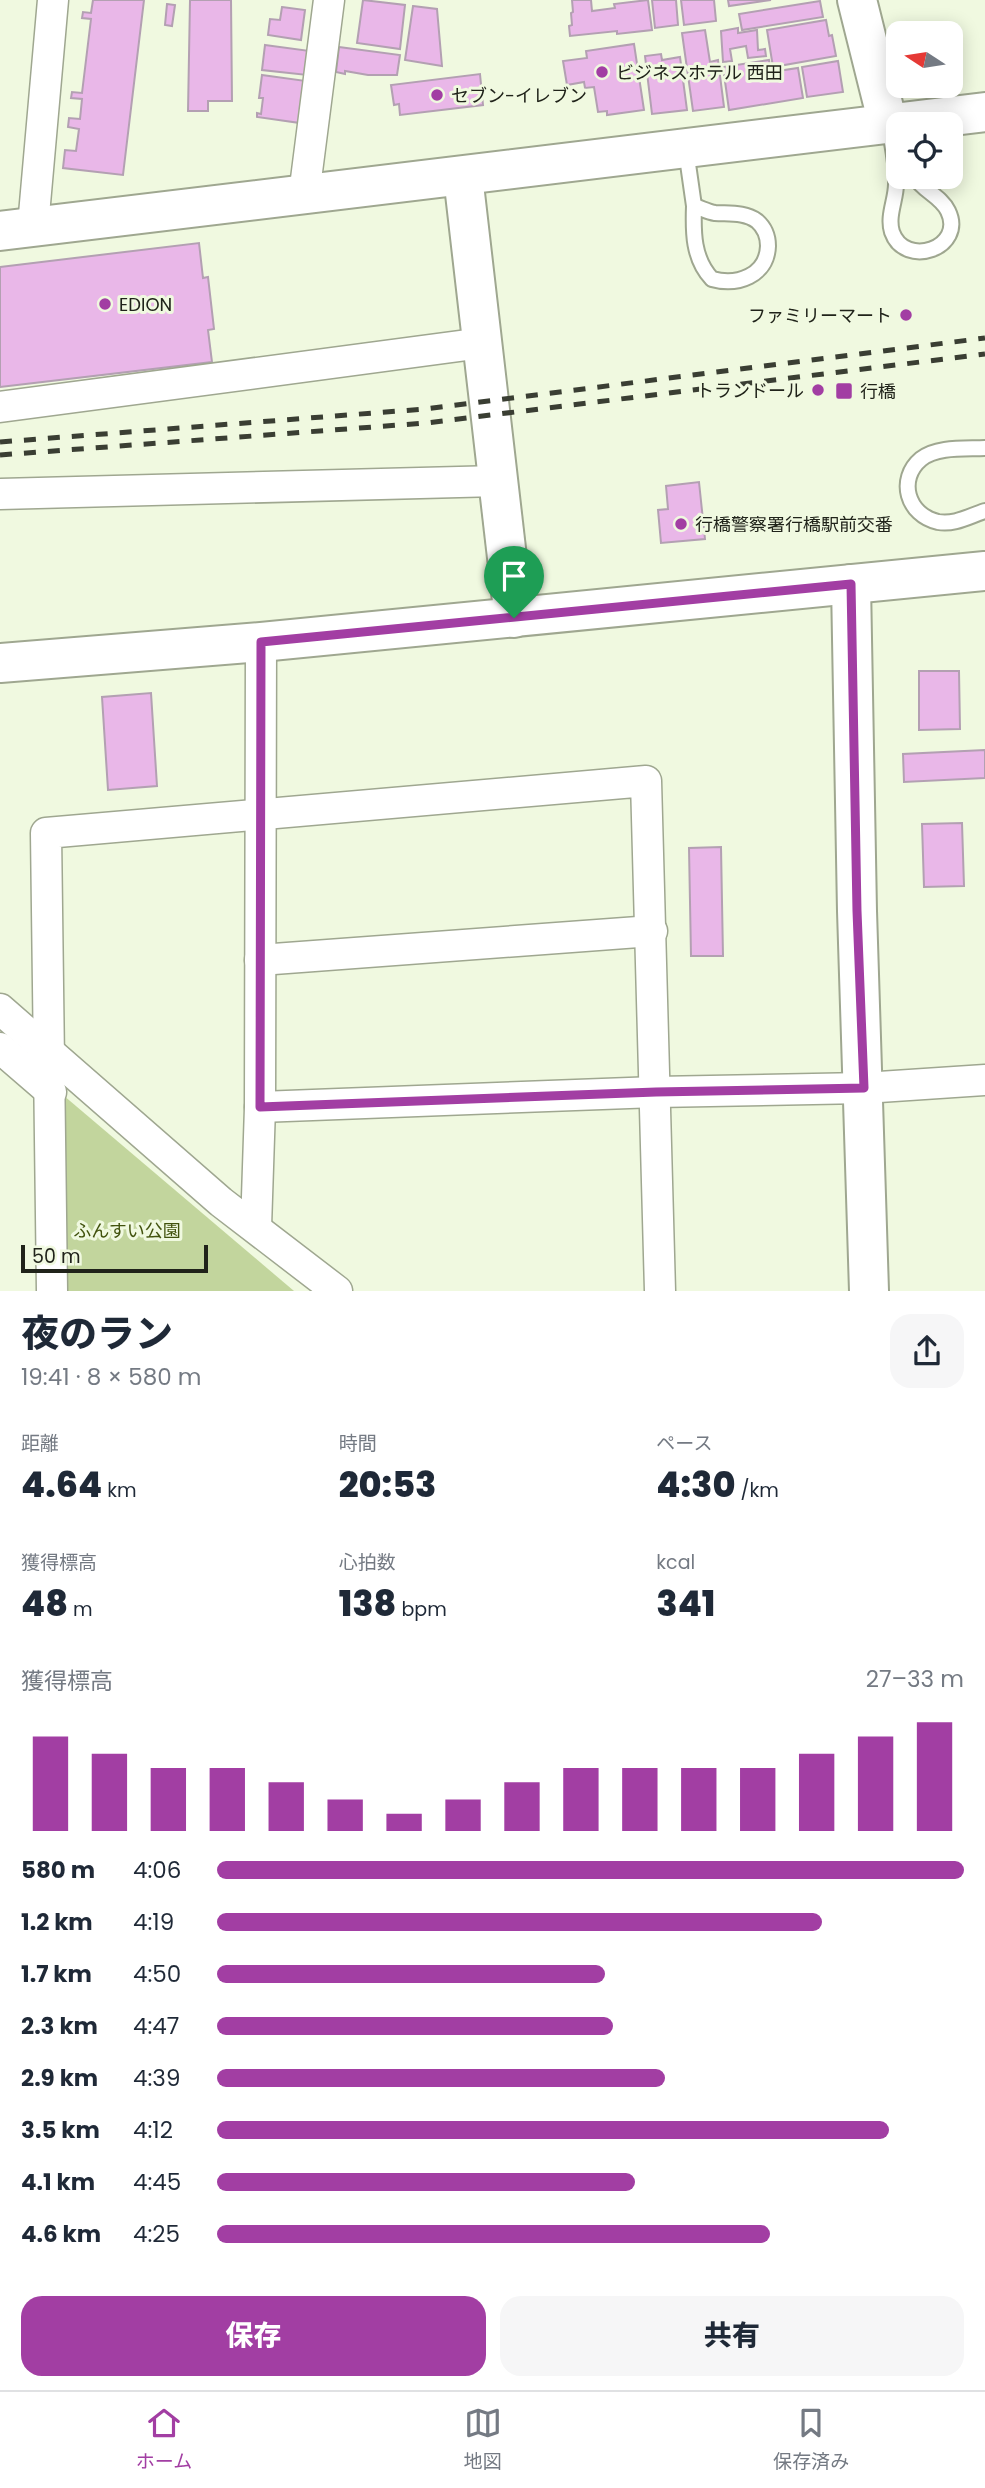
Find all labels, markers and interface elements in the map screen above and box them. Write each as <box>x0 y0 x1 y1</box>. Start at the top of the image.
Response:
north arrow <box>886 21 962 98</box>
map controls <box>886 21 963 189</box>
place label: ビジネスホテル 西田 <box>616 60 783 85</box>
marker: ビジネスホテル 西田 <box>594 64 610 80</box>
place label: セブン-イレブン <box>451 83 587 108</box>
marker: セブン-イレブン <box>429 87 445 103</box>
button: locate <box>886 112 963 189</box>
place label: EDION <box>119 292 172 317</box>
marker: EDION <box>97 296 113 312</box>
place label: ファミリーマート <box>748 303 892 328</box>
marker: ファミリーマート <box>898 307 914 323</box>
place label: トランドール <box>696 378 804 403</box>
place label: 行橋 <box>860 379 896 404</box>
marker: 行橋 <box>834 381 854 401</box>
marker: トランドール <box>810 382 826 398</box>
place label: 行橋警察署行橋駅前交番 <box>695 512 893 537</box>
marker: 行橋警察署行橋駅前交番 <box>673 516 689 532</box>
pin <box>484 546 544 618</box>
icon: arrive <box>495 557 533 595</box>
park label: ふんすい公園 <box>73 1218 181 1243</box>
scale bar <box>21 1242 208 1274</box>
text: 50 m <box>32 1243 81 1270</box>
text: 夜のラン <box>21 1307 173 1360</box>
button: share <box>890 1314 964 1388</box>
text: 19:41 · 8 × 580 m <box>21 1361 202 1393</box>
text: 距離 <box>21 1430 59 1457</box>
text: 時間 <box>339 1430 377 1457</box>
text: ペース <box>656 1430 712 1457</box>
text: 4.64 <box>21 1460 102 1509</box>
text: 20:53 <box>339 1460 436 1509</box>
text: 4:30 <box>656 1460 735 1509</box>
text: km <box>102 1477 137 1504</box>
text: /km <box>735 1477 779 1504</box>
text: 獲得標高 <box>21 1549 97 1576</box>
text: 心拍数 <box>339 1549 396 1576</box>
text: kcal <box>656 1549 695 1576</box>
text: 48 <box>21 1579 68 1628</box>
text: 138 <box>339 1579 396 1628</box>
text: 341 <box>656 1579 715 1628</box>
text: m <box>68 1596 93 1623</box>
text: bpm <box>396 1596 447 1623</box>
text: 27–33 m <box>866 1663 964 1695</box>
text: 獲得標高 <box>21 1665 113 1697</box>
text: 580 m <box>21 1854 95 1886</box>
text: 4:06 <box>133 1854 181 1886</box>
text: 1.2 km <box>21 1906 93 1938</box>
text: 4:19 <box>133 1906 174 1938</box>
text: 1.7 km <box>21 1958 92 1990</box>
text: 4:50 <box>133 1958 181 1990</box>
text: 2.3 km <box>21 2010 98 2042</box>
text: 4:47 <box>133 2010 179 2042</box>
text: 2.9 km <box>21 2062 98 2094</box>
text: 4:39 <box>133 2062 180 2094</box>
text: 3.5 km <box>21 2114 100 2146</box>
text: 4:12 <box>133 2114 173 2146</box>
text: 4.1 km <box>21 2166 95 2198</box>
text: 4:45 <box>133 2166 181 2198</box>
text: 4.6 km <box>21 2218 101 2250</box>
text: 4:25 <box>133 2218 180 2250</box>
button: 保存 <box>21 2296 486 2376</box>
button: 共有 <box>500 2296 964 2376</box>
tab: ホーム <box>136 2404 192 2476</box>
tab: 地図 <box>464 2404 502 2476</box>
tab: 保存済み <box>773 2404 849 2476</box>

